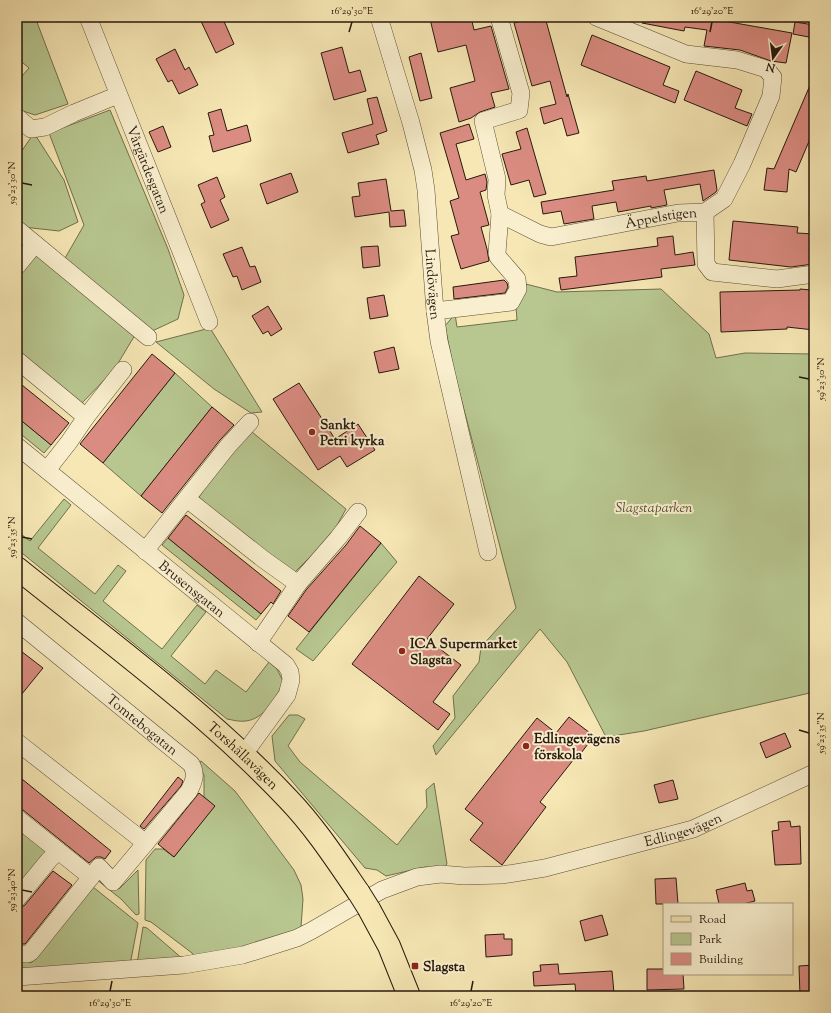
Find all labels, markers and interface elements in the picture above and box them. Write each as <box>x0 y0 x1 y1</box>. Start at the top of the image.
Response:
text: 16°29'30"E <box>331 4 373 19</box>
text: 16°29'20"E <box>691 4 733 19</box>
north arrow <box>753 38 793 78</box>
text: N <box>764 58 778 76</box>
street label: Vårgärdesgatan <box>120 123 173 217</box>
text: 59°23'30"N <box>5 161 20 206</box>
street label: Äppelstigen <box>623 204 697 235</box>
street label: Lindövägen <box>418 248 444 321</box>
text: 59°23'30"N <box>814 357 829 402</box>
place label: Sankt Petri kyrka <box>320 416 385 452</box>
marker: Sankt Petri kyrka <box>307 427 317 437</box>
park label: Slagstaparken <box>616 499 693 519</box>
text: 59°23'35"N <box>5 516 20 559</box>
street label: Brusensgatan <box>153 557 229 623</box>
place label: ICA Supermarket Slagsta <box>410 635 517 671</box>
marker: ICA Supermarket Slagsta <box>397 646 407 656</box>
street label: Tomtebogatan <box>101 691 181 761</box>
text: 59°23'35"N <box>814 712 829 755</box>
street label: Torshällavägen <box>202 718 282 795</box>
place label: Edlingevägens förskola <box>534 730 621 766</box>
marker: Edlingevägens förskola <box>521 741 531 751</box>
street label: Edlingevägen <box>643 809 726 853</box>
text: 59°23'40"N <box>5 868 20 913</box>
legend <box>663 903 793 975</box>
text: Road <box>699 911 726 929</box>
text: Park <box>699 931 722 949</box>
text: Building <box>699 951 743 969</box>
place label: Slagsta <box>423 958 466 978</box>
marker: Slagsta <box>410 961 420 971</box>
text: 16°29'30"E <box>89 996 131 1011</box>
text: 16°29'20"E <box>450 996 492 1011</box>

